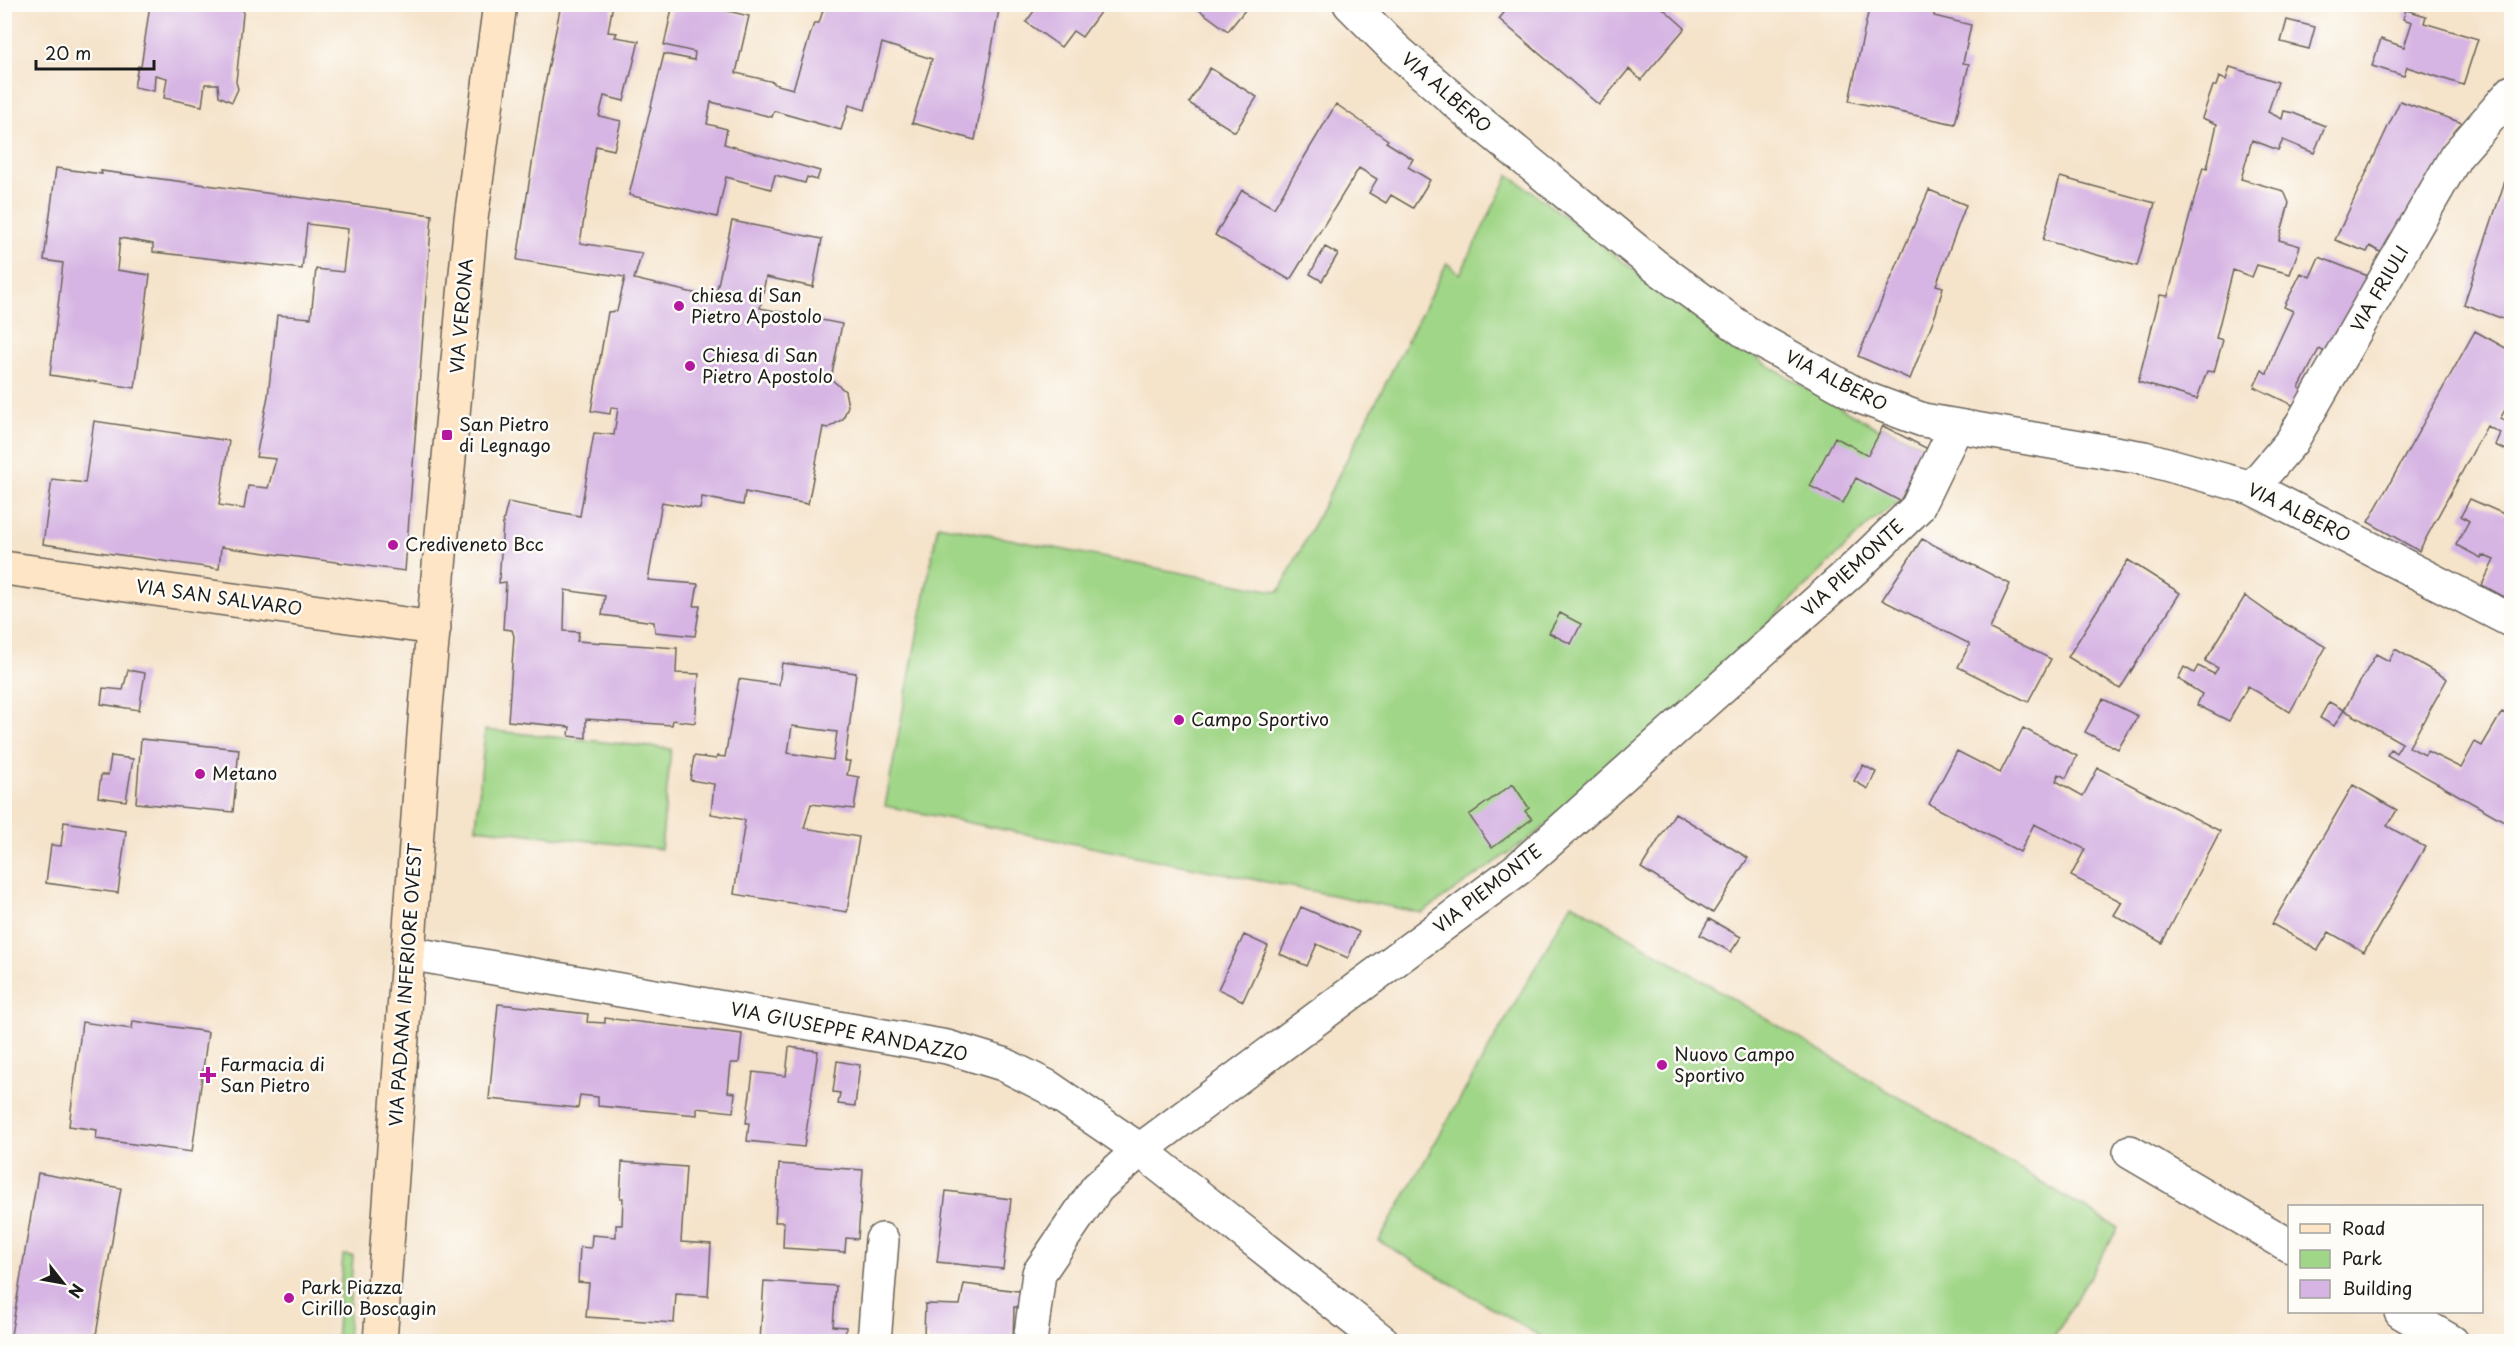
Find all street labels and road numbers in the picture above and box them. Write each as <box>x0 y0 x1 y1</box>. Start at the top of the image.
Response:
street label: VIA ALBERO <box>1396 45 1498 139</box>
street label: VIA FRIULI <box>2343 240 2414 337</box>
street label: VIA VERONA <box>442 257 479 375</box>
street label: VIA ALBERO <box>1781 342 1892 417</box>
street label: VIA ALBERO <box>2244 475 2356 548</box>
street label: VIA PIEMONTE <box>1795 512 1909 622</box>
street label: VIA SAN SALVARO <box>134 571 304 622</box>
street label: VIA PIEMONTE <box>1427 837 1547 939</box>
street label: VIA PADANA INFERIORE OVEST <box>381 842 428 1127</box>
street label: VIA GIUSEPPE RANDAZZO <box>728 994 970 1067</box>

